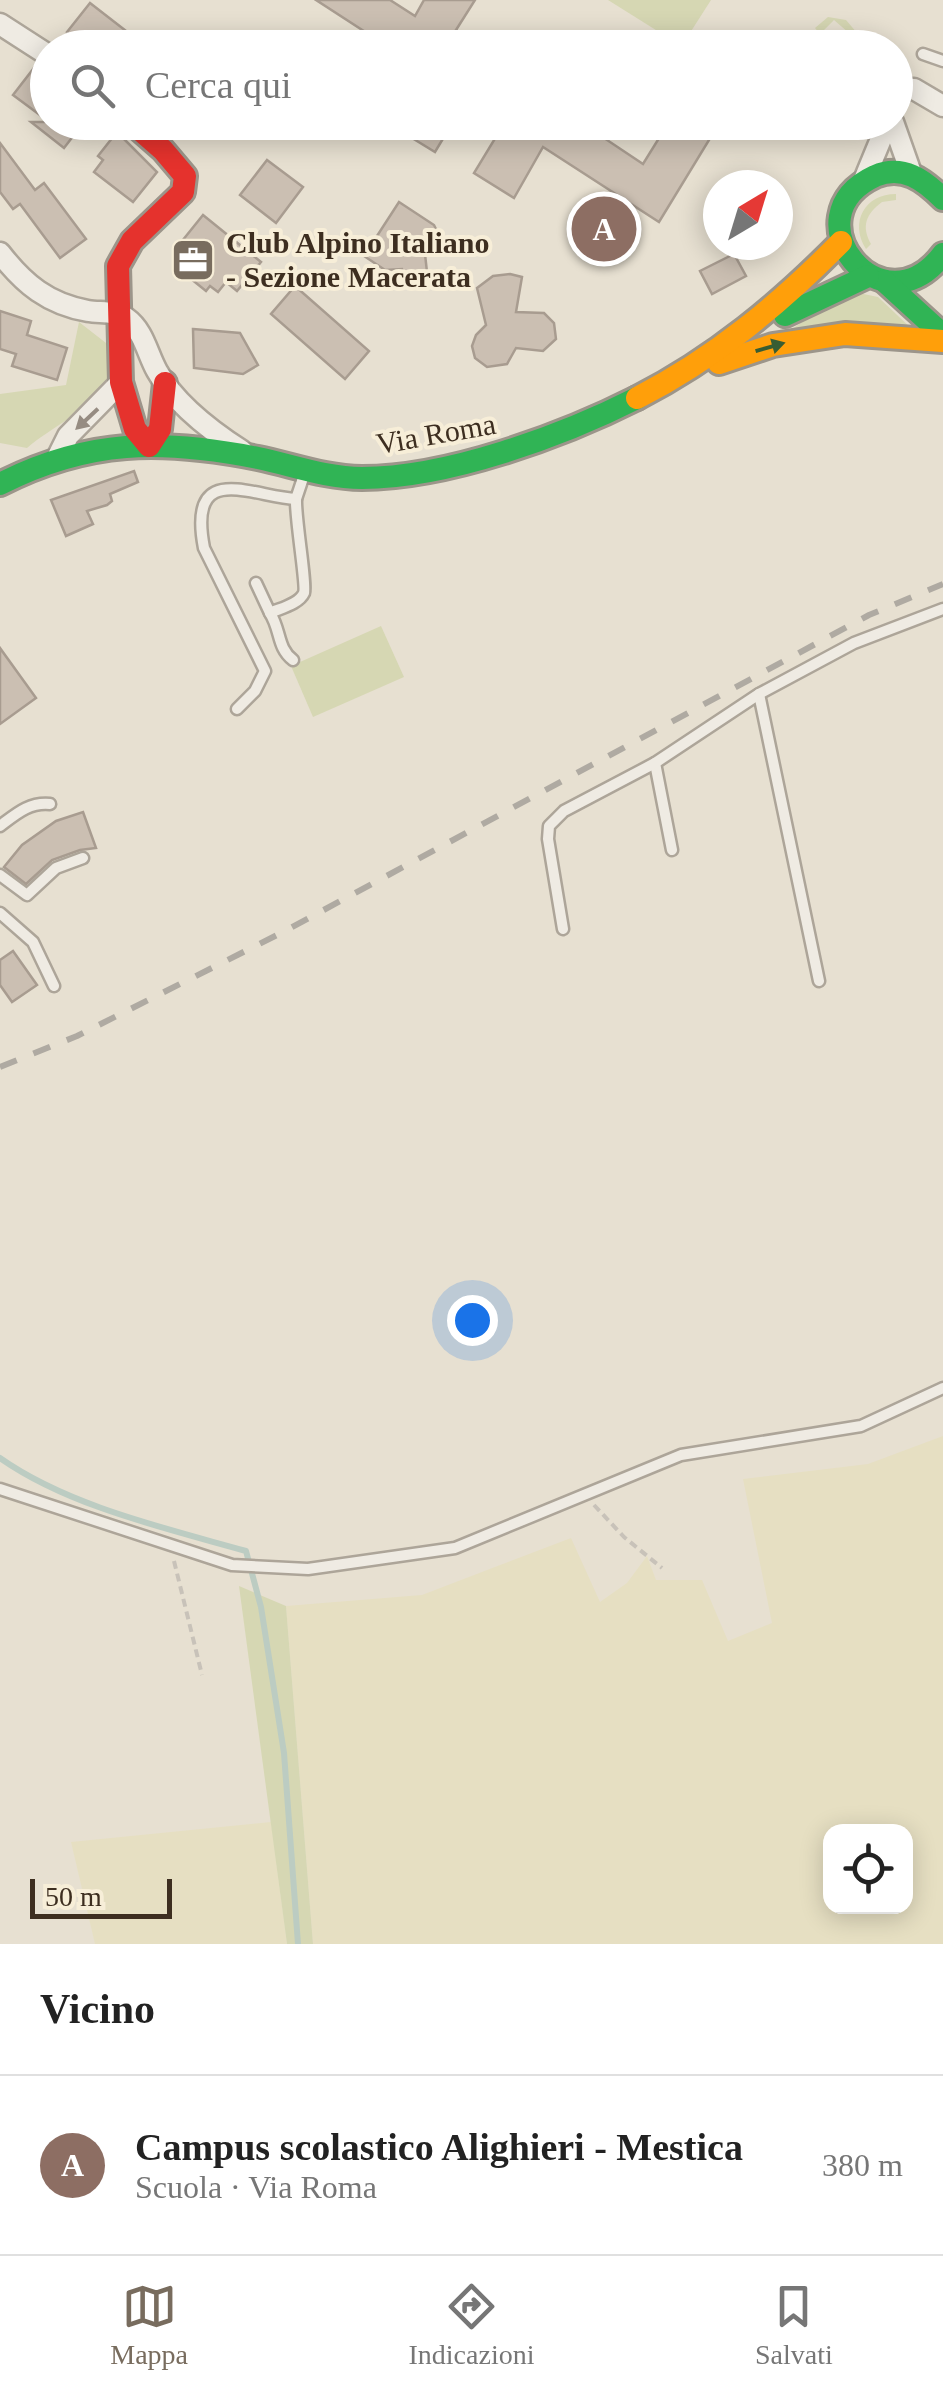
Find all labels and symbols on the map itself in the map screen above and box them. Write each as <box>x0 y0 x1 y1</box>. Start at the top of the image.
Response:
north arrow <box>703 170 793 260</box>
pin: A <box>572 192 636 266</box>
place label: Club Alpino Italiano - Sezione Macerata <box>226 226 489 293</box>
office icon: Club Alpino Italiano - Sezione Macerata <box>170 237 216 283</box>
one-way arrow <box>755 339 785 354</box>
one-way arrow <box>75 407 99 430</box>
street label: Via Roma <box>374 407 498 460</box>
your location <box>447 1295 498 1346</box>
scale bar <box>30 1874 172 1918</box>

